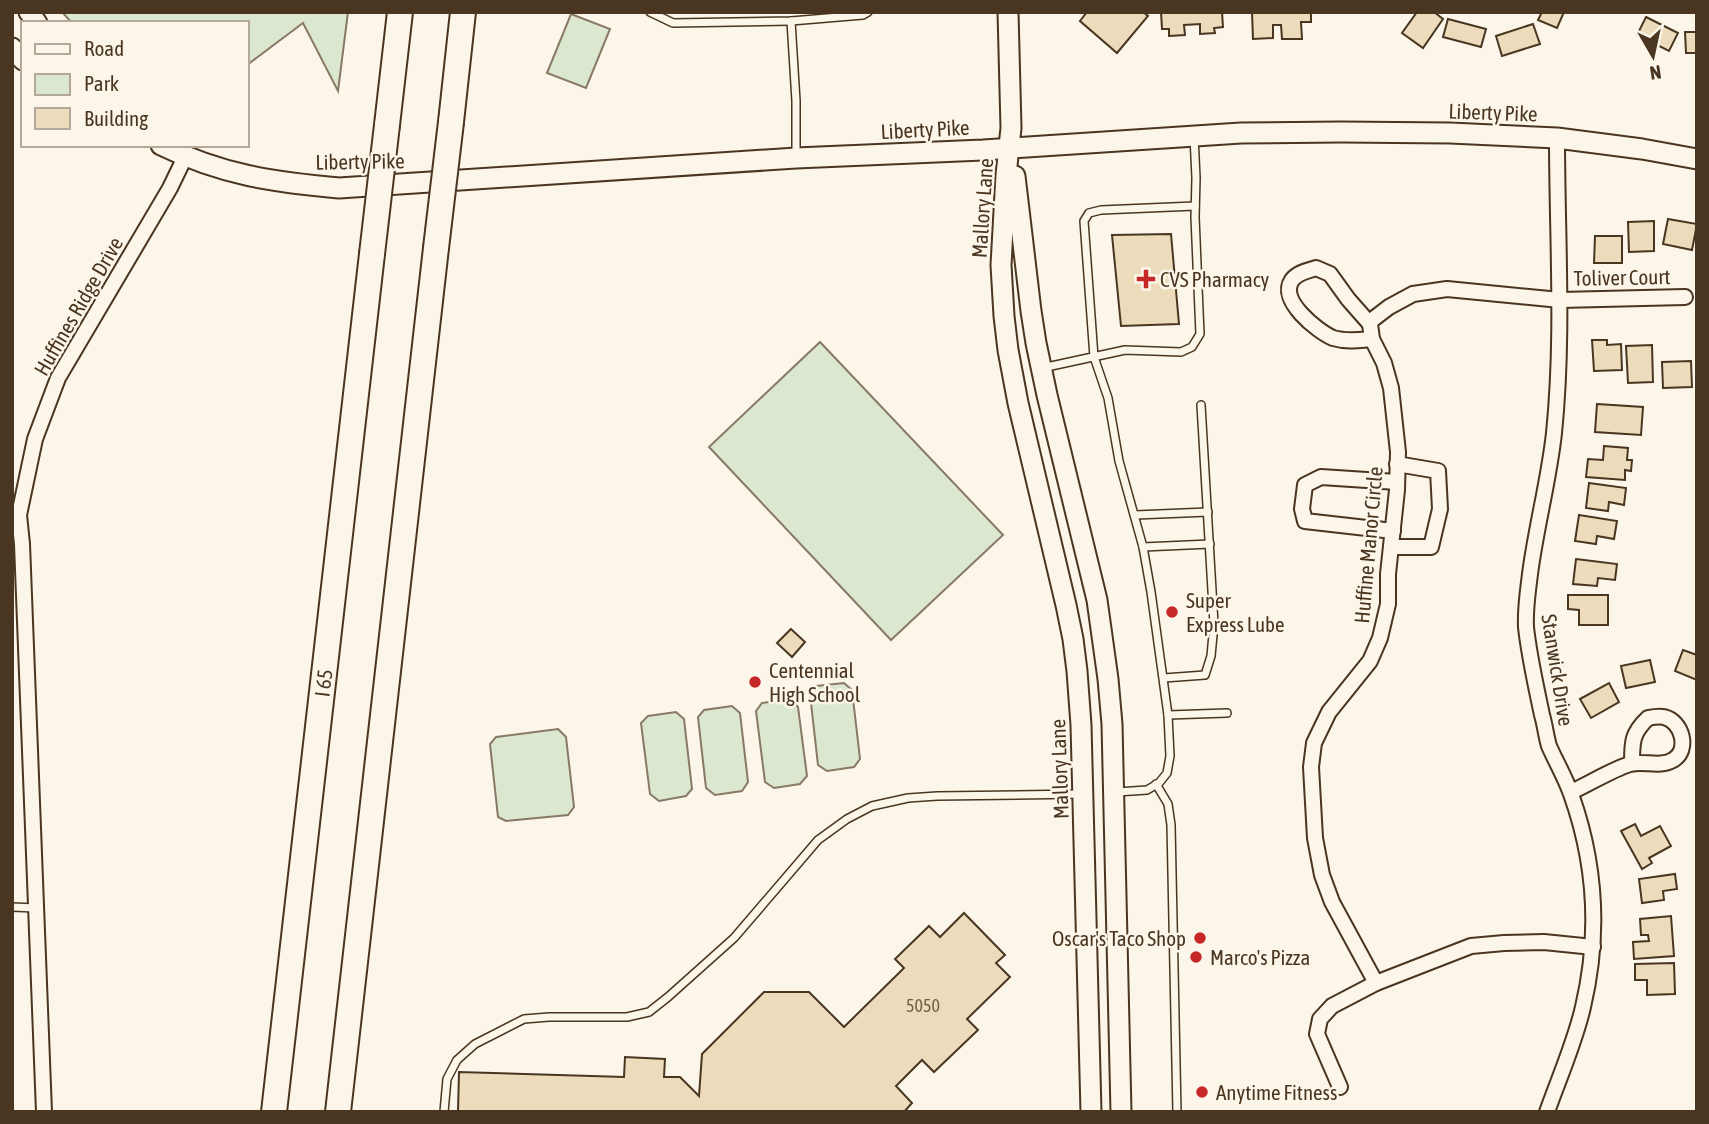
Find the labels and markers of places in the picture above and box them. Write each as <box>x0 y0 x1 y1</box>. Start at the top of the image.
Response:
place label: CVS Pharmacy <box>1160 267 1270 291</box>
marker: CVS Pharmacy <box>1138 271 1154 287</box>
place label: Super Express Lube <box>1186 588 1285 636</box>
marker: Super Express Lube <box>1164 604 1180 620</box>
place label: Centennial High School <box>769 658 861 706</box>
marker: Centennial High School <box>747 674 763 690</box>
place label: Oscar's Taco Shop <box>1052 926 1186 950</box>
marker: Oscar's Taco Shop <box>1192 930 1208 946</box>
place label: Marco's Pizza <box>1210 945 1310 969</box>
marker: Marco's Pizza <box>1188 949 1204 965</box>
place label: Anytime Fitness <box>1216 1080 1337 1104</box>
marker: Anytime Fitness <box>1194 1084 1210 1100</box>

